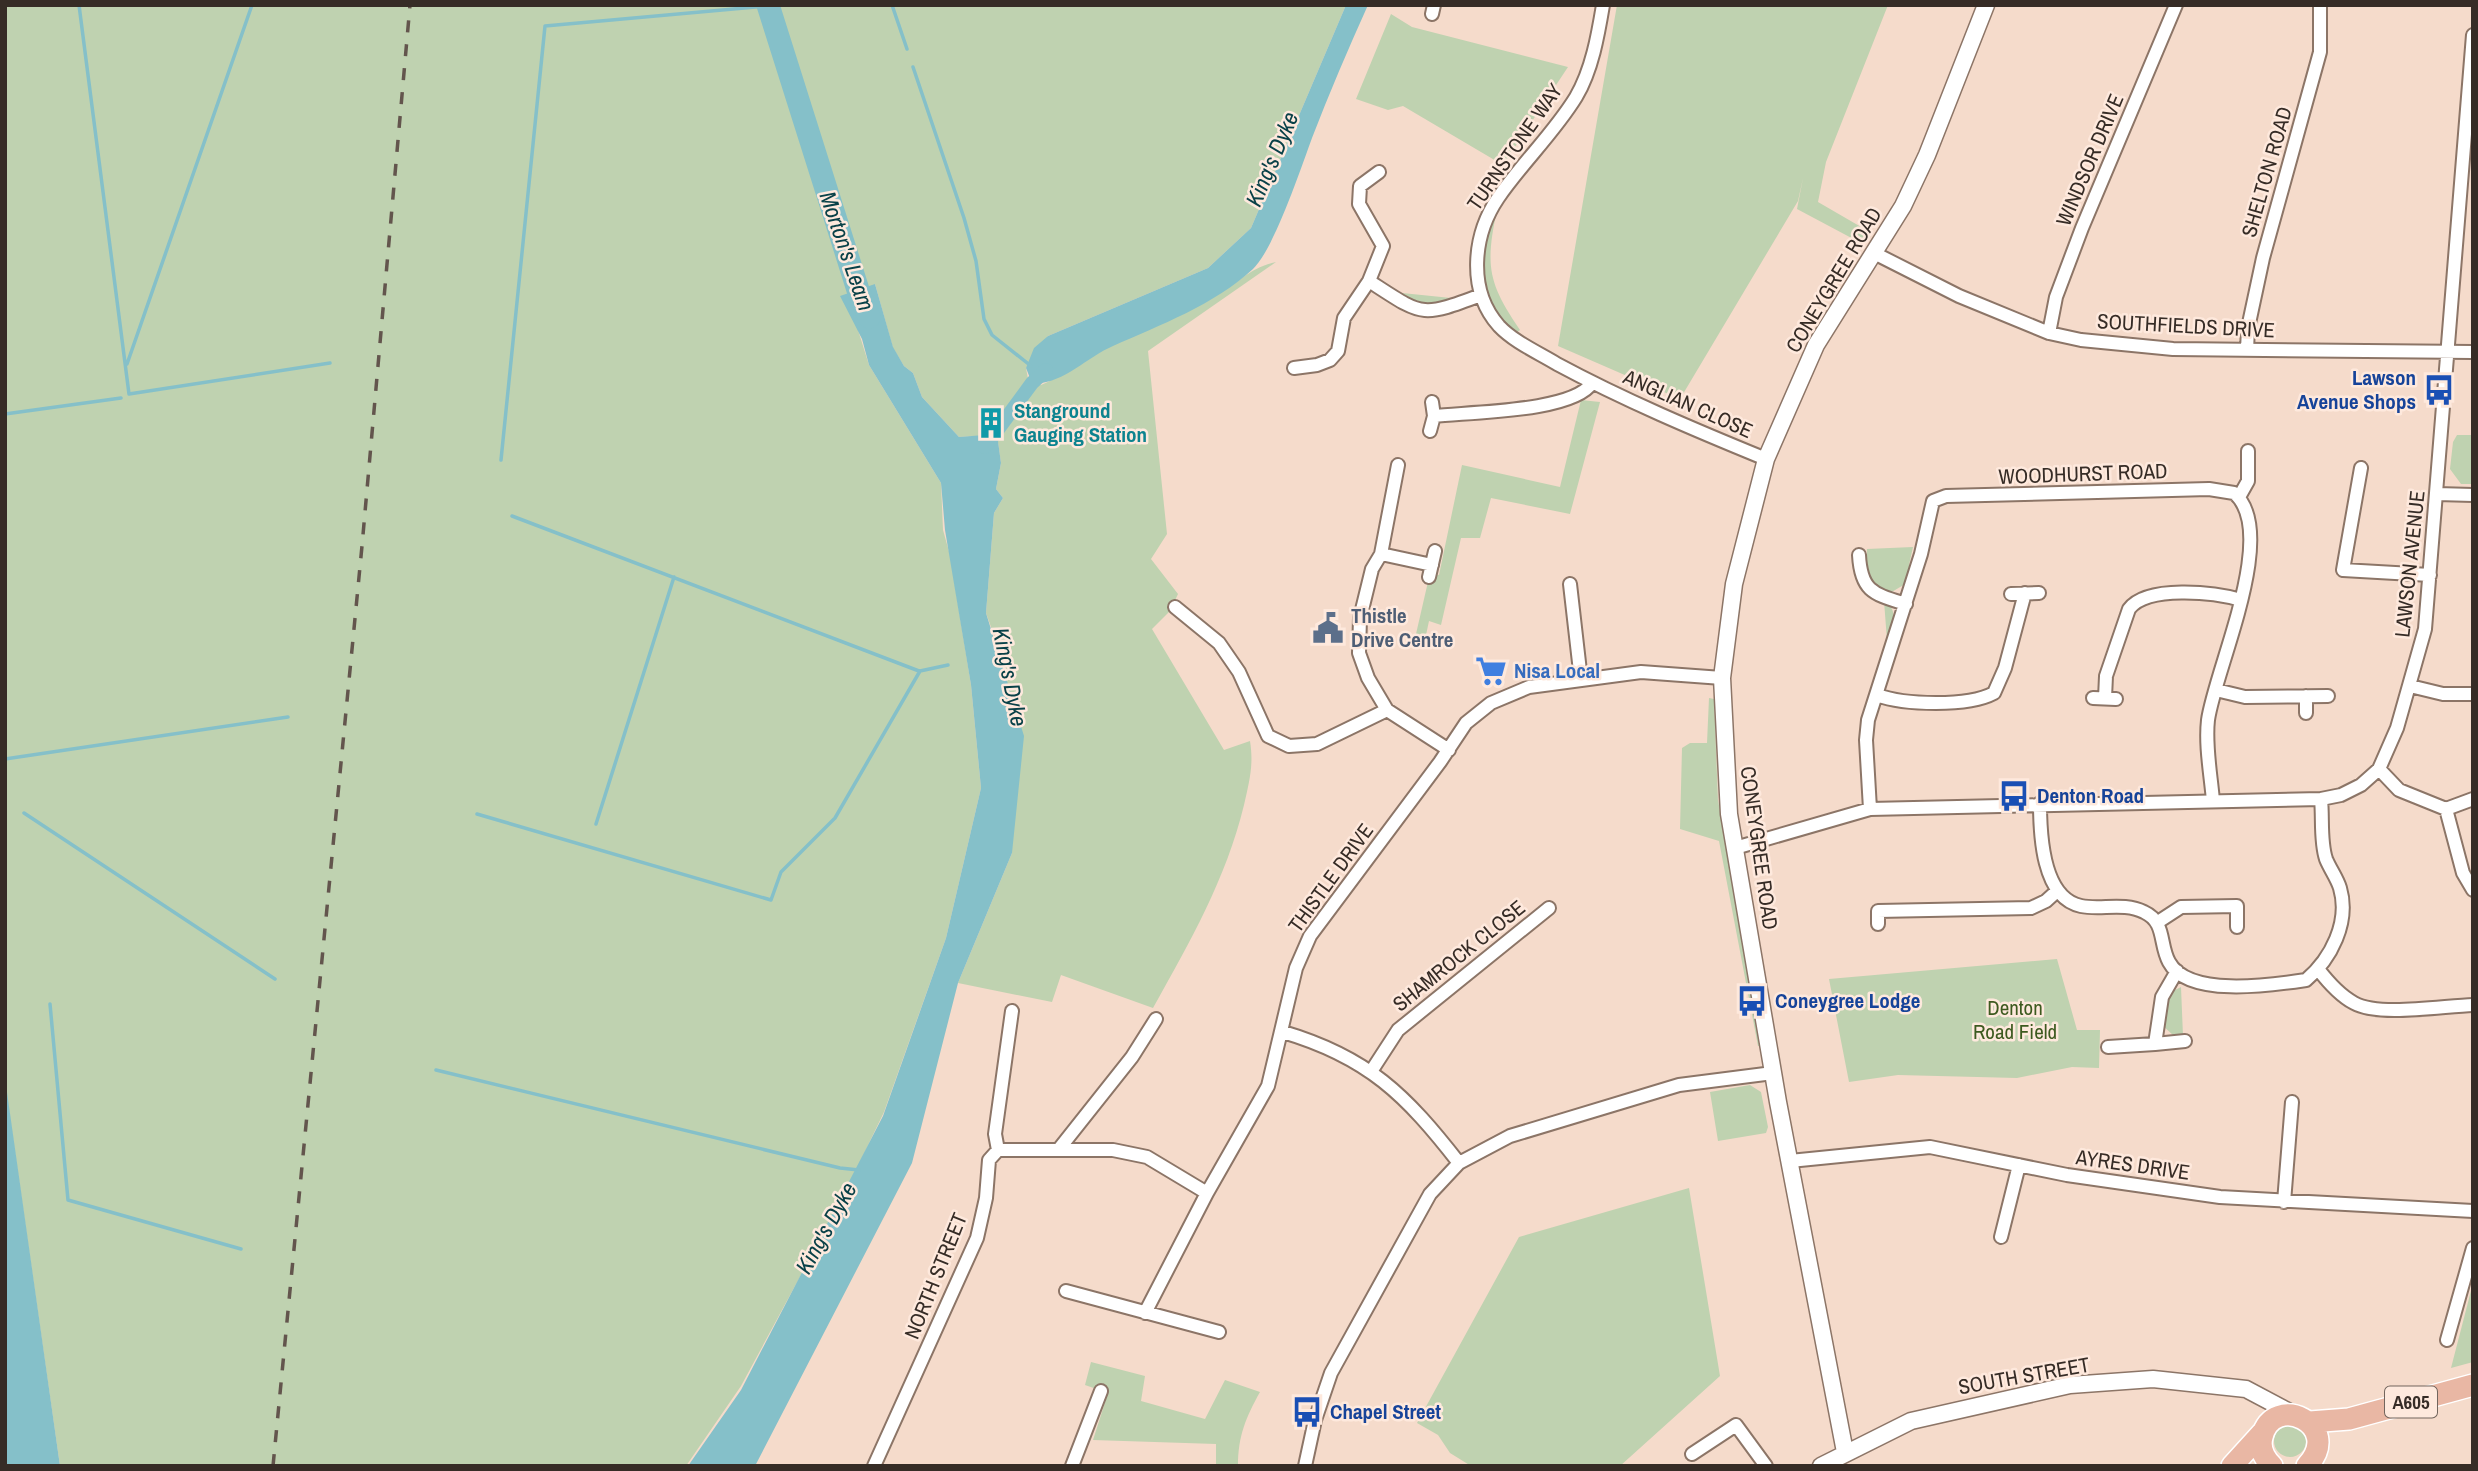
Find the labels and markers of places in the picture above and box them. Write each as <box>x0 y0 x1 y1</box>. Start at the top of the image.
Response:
place label: Lawson Avenue Shops <box>2297 363 2416 416</box>
bus stop icon: Lawson Avenue Shops <box>2422 373 2456 407</box>
place label: Stanground Gauging Station <box>1014 396 1147 449</box>
building icon: Stanground Gauging Station <box>974 406 1008 440</box>
place label: Thistle Drive Centre <box>1351 601 1453 654</box>
public building icon: Thistle Drive Centre <box>1311 611 1345 645</box>
supermarket icon: Nisa Local <box>1474 654 1508 688</box>
place label: Nisa Local <box>1514 656 1600 685</box>
bus stop icon: Denton Road <box>1997 779 2031 813</box>
place label: Denton Road <box>2037 781 2144 810</box>
bus stop icon: Coneygree Lodge <box>1735 984 1769 1018</box>
place label: Coneygree Lodge <box>1775 986 1920 1015</box>
bus stop icon: Chapel Street <box>1290 1395 1324 1429</box>
place label: Chapel Street <box>1330 1397 1441 1426</box>

